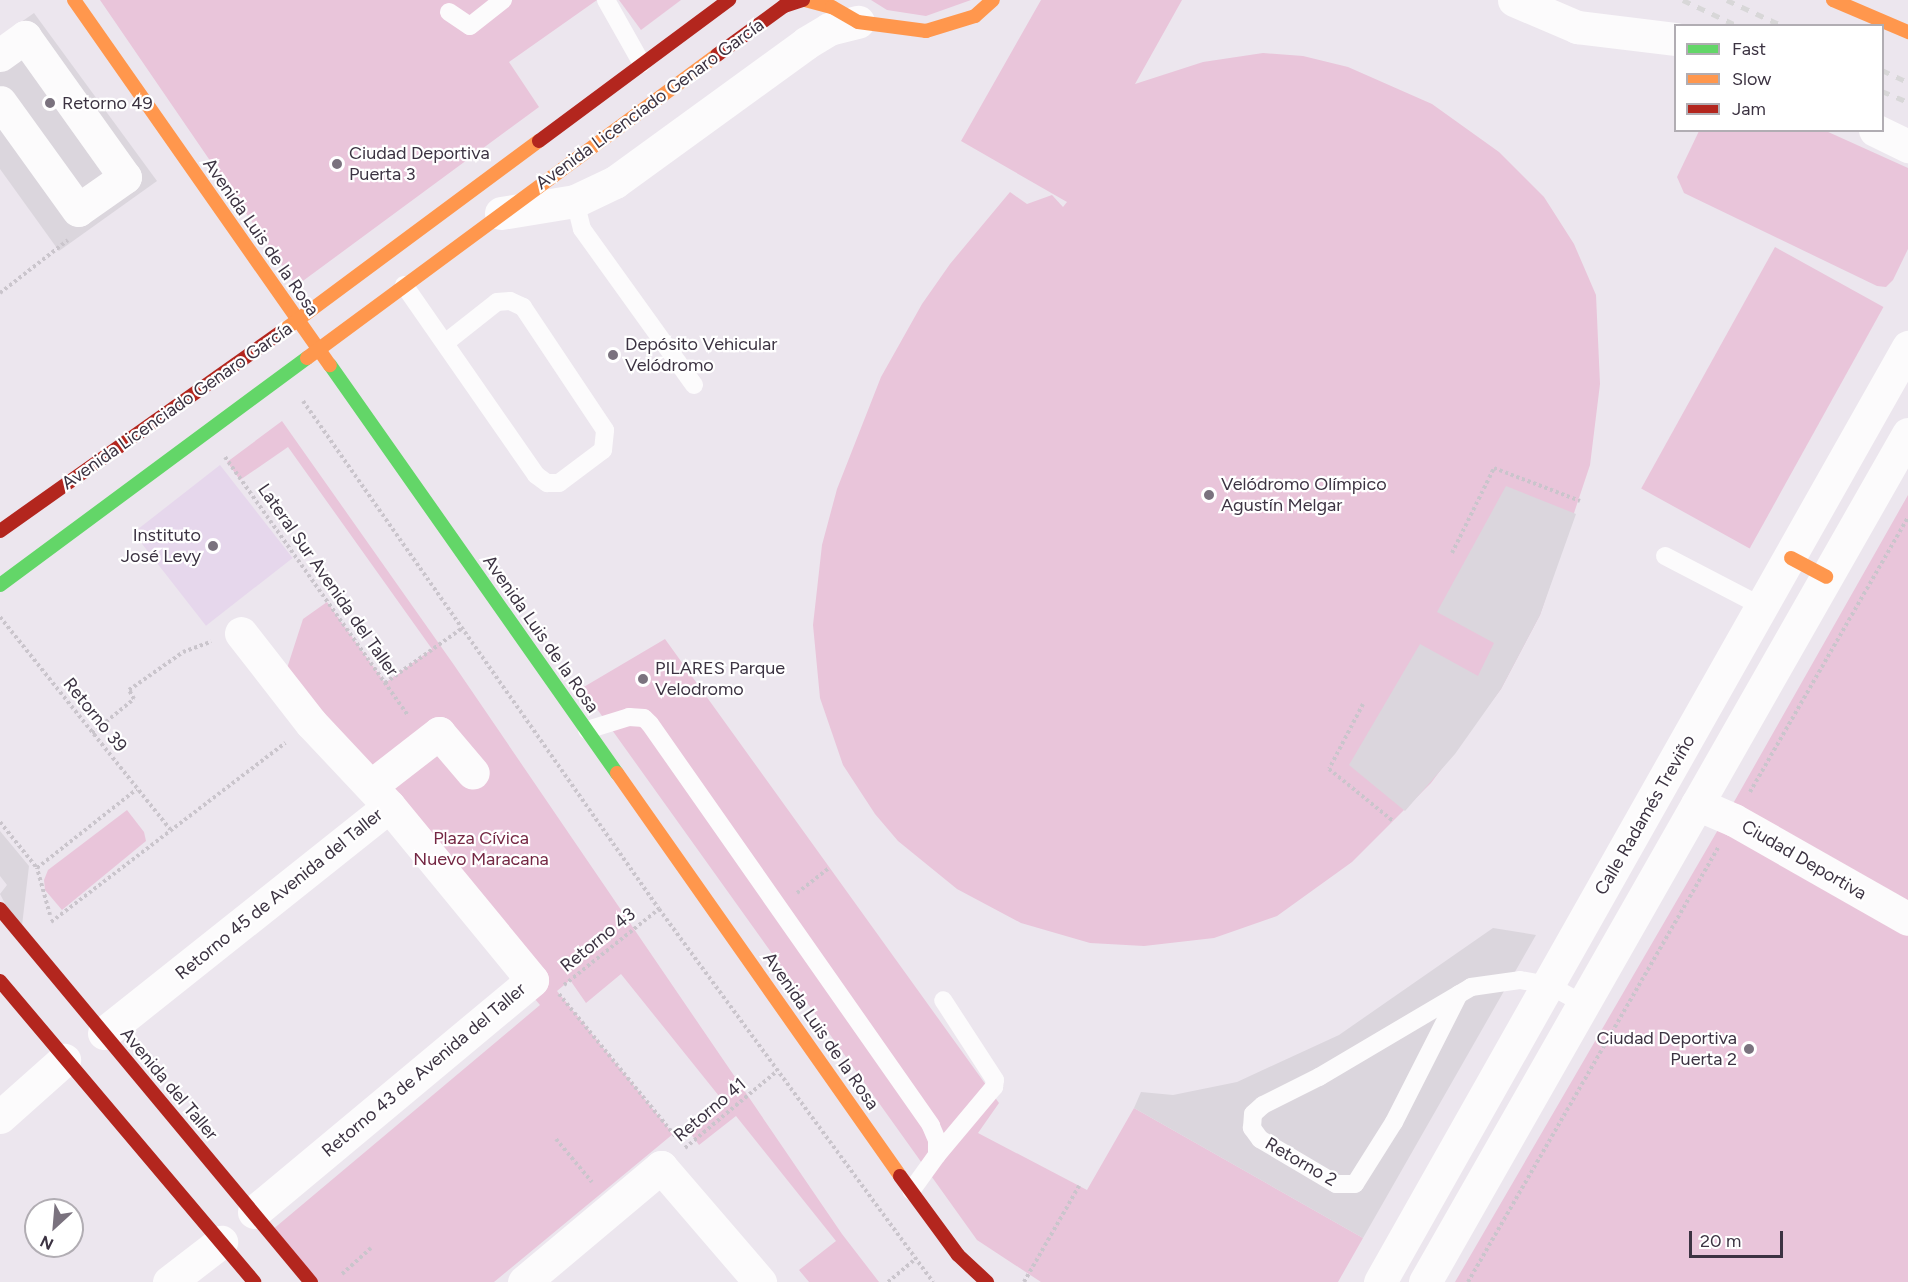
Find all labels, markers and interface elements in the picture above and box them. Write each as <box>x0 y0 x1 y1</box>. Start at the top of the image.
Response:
street label: Avenida Licenciado Genaro García <box>532 14 768 194</box>
legend <box>1674 24 1884 132</box>
text: Fast <box>1732 38 1766 60</box>
text: Slow <box>1732 68 1771 90</box>
place label: Retorno 49 <box>62 92 153 114</box>
marker: Retorno 49 <box>43 96 57 110</box>
text: Jam <box>1732 98 1766 120</box>
place label: Ciudad Deportiva Puerta 3 <box>349 143 490 186</box>
street label: Avenida Luis de la Rosa <box>198 154 324 320</box>
marker: Ciudad Deportiva Puerta 3 <box>330 157 344 171</box>
street label: Avenida Licenciado Genaro García <box>57 318 297 494</box>
place label: Depósito Vehicular Velódromo <box>625 334 777 376</box>
marker: Depósito Vehicular Velódromo <box>606 348 620 362</box>
place label: Velódromo Olímpico Agustín Melgar <box>1221 474 1387 516</box>
street label: Lateral Sur Avenida del Taller <box>253 479 403 681</box>
marker: Velódromo Olímpico Agustín Melgar <box>1202 488 1216 502</box>
place label: Instituto José Levy <box>121 525 201 568</box>
marker: Instituto José Levy <box>206 539 220 553</box>
street label: Avenida Luis de la Rosa <box>478 551 604 717</box>
place label: PILARES Parque Velodromo <box>655 658 785 700</box>
marker: PILARES Parque Velodromo <box>636 672 650 686</box>
street label: Retorno 39 <box>59 674 131 756</box>
street label: Calle Radamés Treviño <box>1590 731 1700 899</box>
street label: Retorno 45 de Avenida del Taller <box>171 804 387 984</box>
street label: Ciudad Deportiva <box>1738 815 1870 905</box>
park label: Plaza Cívica Nuevo Maracana <box>413 828 549 870</box>
street label: Retorno 43 <box>556 903 640 977</box>
street label: Avenida Luis de la Rosa <box>758 948 884 1114</box>
street label: Retorno 43 de Avenida del Taller <box>318 978 530 1162</box>
street label: Avenida del Taller <box>116 1023 222 1145</box>
place label: Ciudad Deportiva Puerta 2 <box>1596 1028 1737 1070</box>
marker: Ciudad Deportiva Puerta 2 <box>1742 1042 1756 1056</box>
street label: Retorno 41 <box>669 1073 751 1147</box>
street label: Retorno 2 <box>1261 1133 1341 1191</box>
north arrow <box>24 1198 84 1258</box>
scale bar <box>1692 1219 1786 1257</box>
text: 20 m <box>1700 1230 1741 1252</box>
text: N <box>37 1232 56 1254</box>

